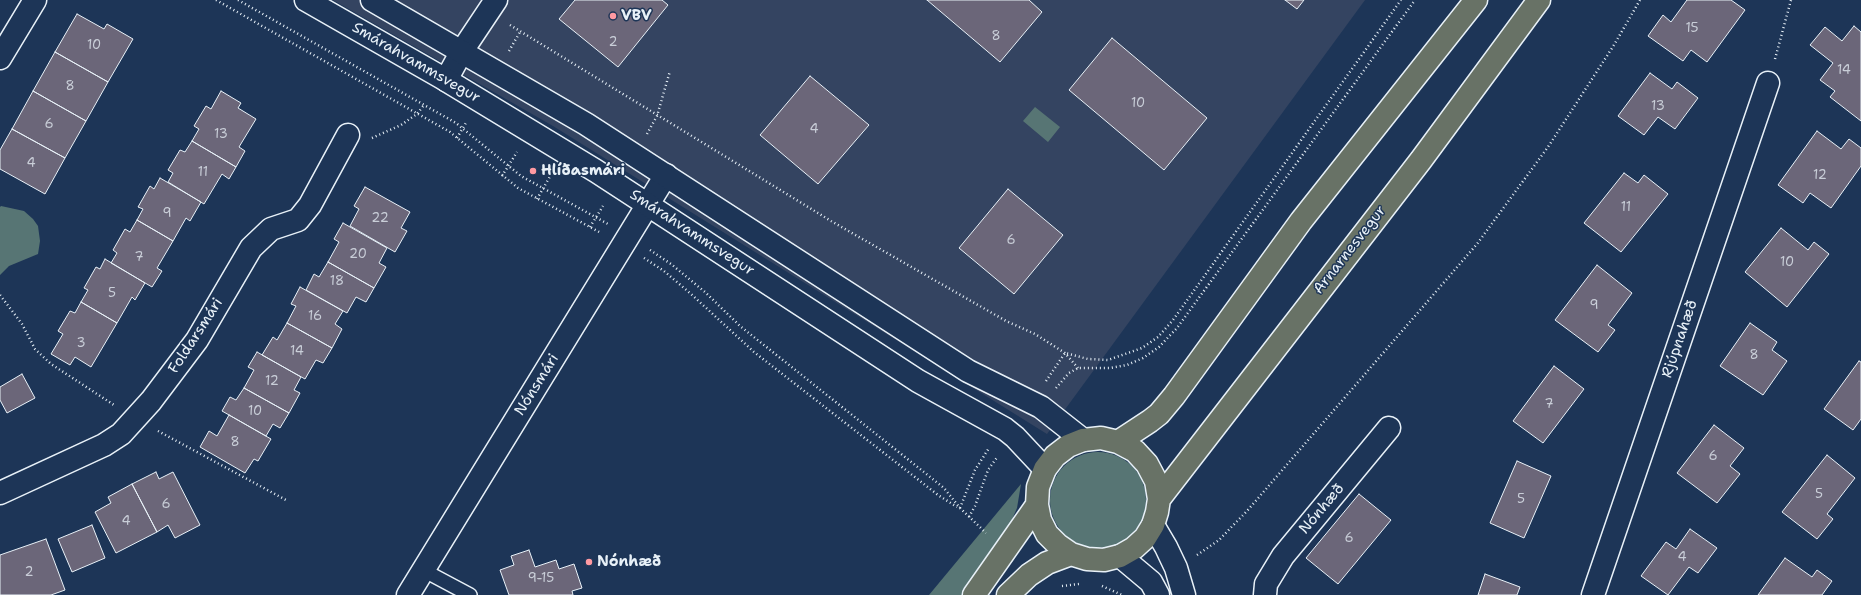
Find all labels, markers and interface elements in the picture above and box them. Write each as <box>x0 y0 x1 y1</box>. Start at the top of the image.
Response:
place label: VBV <box>621 7 652 25</box>
marker: VBV <box>608 11 618 21</box>
street label: Smárahvammsvegur <box>349 19 483 107</box>
house number: 15 <box>1685 21 1699 37</box>
house number: 8 <box>991 29 1001 45</box>
house number: 2 <box>608 35 618 51</box>
house number: 10 <box>87 38 101 54</box>
house number: 14 <box>1837 63 1851 79</box>
house number: 8 <box>65 79 75 95</box>
house number: 10 <box>1131 96 1145 112</box>
house number: 13 <box>1651 99 1665 115</box>
house number: 6 <box>44 117 54 133</box>
house number: 4 <box>809 122 819 138</box>
house number: 13 <box>214 127 228 143</box>
house number: 4 <box>26 156 36 172</box>
place label: Hlíðasmári <box>541 162 625 180</box>
house number: 11 <box>198 165 208 181</box>
marker: Hlíðasmári <box>528 166 538 176</box>
house number: 12 <box>1813 168 1827 184</box>
street label: Smárahvammsvegur <box>626 186 758 280</box>
house number: 11 <box>1621 200 1631 216</box>
street label: Arnarnesvegur <box>1310 202 1390 298</box>
house number: 9 <box>162 206 172 222</box>
house number: 22 <box>371 211 389 227</box>
house number: 6 <box>1006 233 1016 249</box>
house number: 20 <box>349 247 367 263</box>
house number: 7 <box>134 250 144 266</box>
house number: 10 <box>1780 255 1794 271</box>
house number: 18 <box>330 274 344 290</box>
house number: 5 <box>108 286 116 302</box>
street label: Foldarsmári <box>165 295 227 377</box>
house number: 9 <box>1589 298 1599 314</box>
street label: Rjúpnahæð <box>1658 298 1702 380</box>
house number: 16 <box>308 309 322 325</box>
house number: 3 <box>76 336 86 352</box>
house number: 14 <box>290 344 304 360</box>
house number: 8 <box>1749 348 1759 364</box>
street label: Nónsmári <box>511 351 563 419</box>
house number: 12 <box>265 374 279 390</box>
house number: 7 <box>1544 397 1554 413</box>
house number: 10 <box>248 404 262 420</box>
house number: 8 <box>230 435 240 451</box>
house number: 6 <box>1708 449 1718 465</box>
street label: Nónhæð <box>1296 480 1348 538</box>
house number: 5 <box>1815 487 1823 503</box>
house number: 5 <box>1517 492 1525 508</box>
house number: 6 <box>161 497 171 513</box>
house number: 4 <box>121 514 131 530</box>
house number: 6 <box>1344 531 1354 547</box>
house number: 4 <box>1677 550 1687 566</box>
place label: Nónhæð <box>597 553 661 571</box>
marker: Nónhæð <box>584 557 594 567</box>
house number: 2 <box>24 565 34 581</box>
house number: 9-15 <box>528 571 554 587</box>

